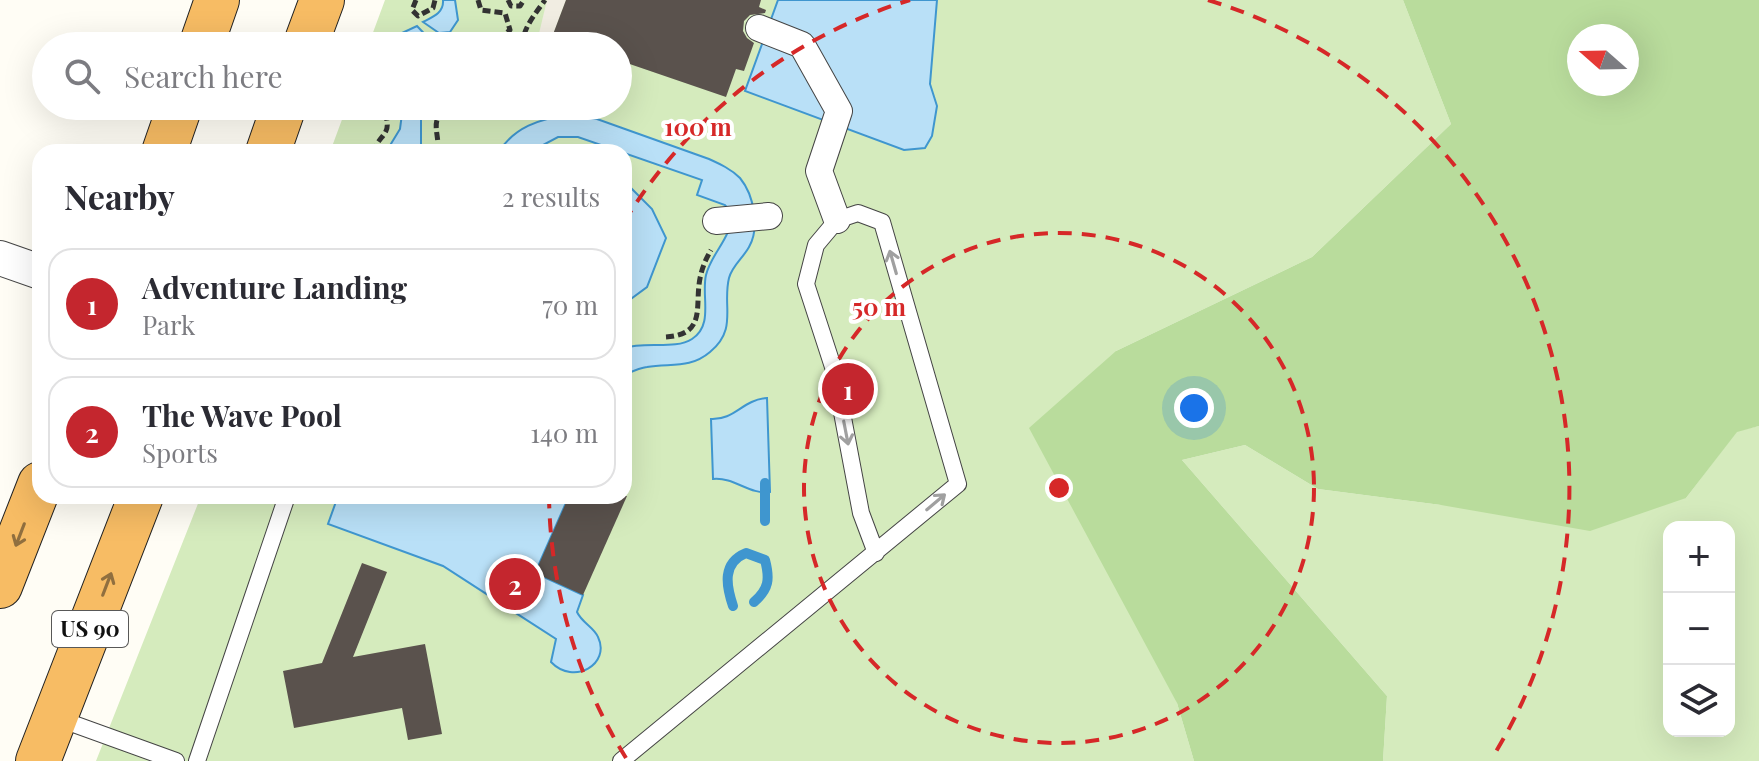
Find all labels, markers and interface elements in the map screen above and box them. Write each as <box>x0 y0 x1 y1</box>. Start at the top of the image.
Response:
north arrow <box>1567 24 1639 96</box>
search box <box>32 32 632 120</box>
icon: search <box>60 54 104 98</box>
text: Search here <box>124 56 283 96</box>
text: 100 m <box>664 110 732 142</box>
text: Nearby <box>64 173 175 219</box>
text: 2 results <box>502 179 600 214</box>
one-way arrow <box>885 249 900 275</box>
text: Adventure Landing <box>142 267 407 307</box>
text: 1 <box>87 287 97 322</box>
text: 70 m <box>542 287 598 322</box>
text: 50 m <box>852 290 906 322</box>
text: Park <box>142 307 195 342</box>
pin: 1 <box>822 359 874 419</box>
your location <box>1174 388 1214 428</box>
text: The Wave Pool <box>142 395 342 435</box>
text: 2 <box>85 415 99 450</box>
text: 140 m <box>530 415 598 450</box>
one-way arrow <box>839 419 854 445</box>
text: Sports <box>142 435 218 470</box>
centre of rings <box>1045 474 1073 502</box>
one-way arrow <box>925 493 946 511</box>
map controls <box>1663 521 1735 737</box>
button: + <box>1663 521 1735 593</box>
one-way arrow <box>12 522 26 547</box>
pin: 2 <box>489 554 541 614</box>
one-way arrow <box>101 572 115 597</box>
button: − <box>1663 593 1735 665</box>
road number: US 90 <box>52 611 128 647</box>
button: layers <box>1663 665 1735 737</box>

